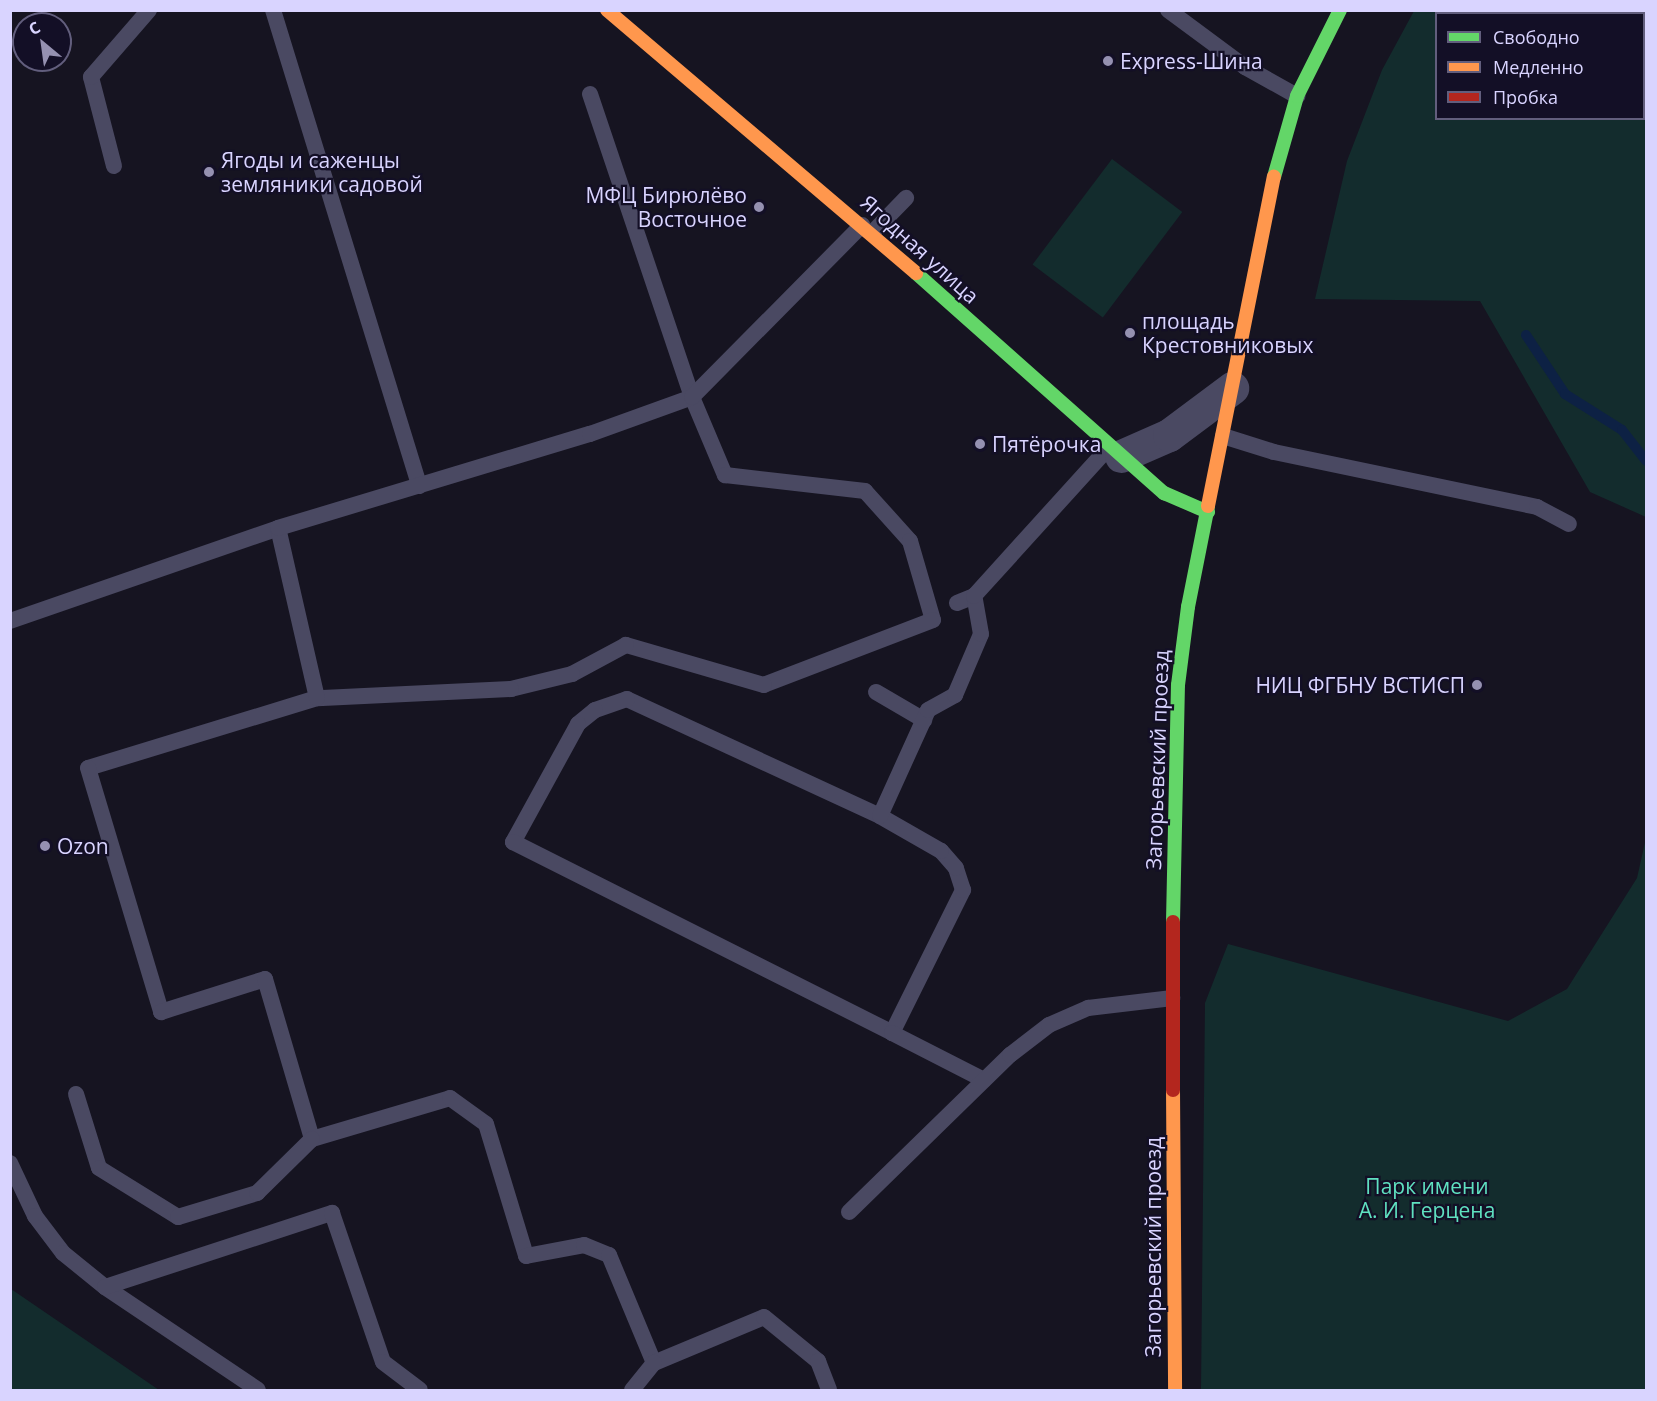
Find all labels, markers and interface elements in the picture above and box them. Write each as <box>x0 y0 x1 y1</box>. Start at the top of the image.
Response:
north arrow <box>12 12 72 72</box>
legend <box>1435 12 1645 120</box>
text: С <box>24 16 44 40</box>
text: Свободно <box>1493 25 1580 49</box>
place label: Express-Шина <box>1120 48 1263 74</box>
marker: Express-Шина <box>1101 54 1115 68</box>
text: Медленно <box>1493 55 1584 79</box>
text: Пробка <box>1493 85 1558 109</box>
place label: Ягоды и саженцы земляники садовой <box>221 147 423 197</box>
marker: Ягоды и саженцы земляники садовой <box>202 165 216 179</box>
place label: МФЦ Бирюлёво Восточное <box>585 182 747 232</box>
street label: Ягодная улица <box>856 190 984 308</box>
marker: МФЦ Бирюлёво Восточное <box>752 200 766 214</box>
place label: площадь Крестовниковых <box>1142 308 1313 358</box>
marker: площадь Крестовниковых <box>1123 326 1137 340</box>
place label: Пятёрочка <box>992 431 1101 457</box>
marker: Пятёрочка <box>973 437 987 451</box>
street label: Загорьевский проезд <box>1141 649 1173 871</box>
place label: НИЦ ФГБНУ ВСТИСП <box>1255 672 1465 698</box>
marker: НИЦ ФГБНУ ВСТИСП <box>1470 678 1484 692</box>
place label: Ozon <box>57 833 109 859</box>
marker: Ozon <box>38 839 52 853</box>
street label: Загорьевский проезд <box>1140 1137 1166 1357</box>
park label: Парк имени А. И. Герцена <box>1359 1173 1495 1223</box>

